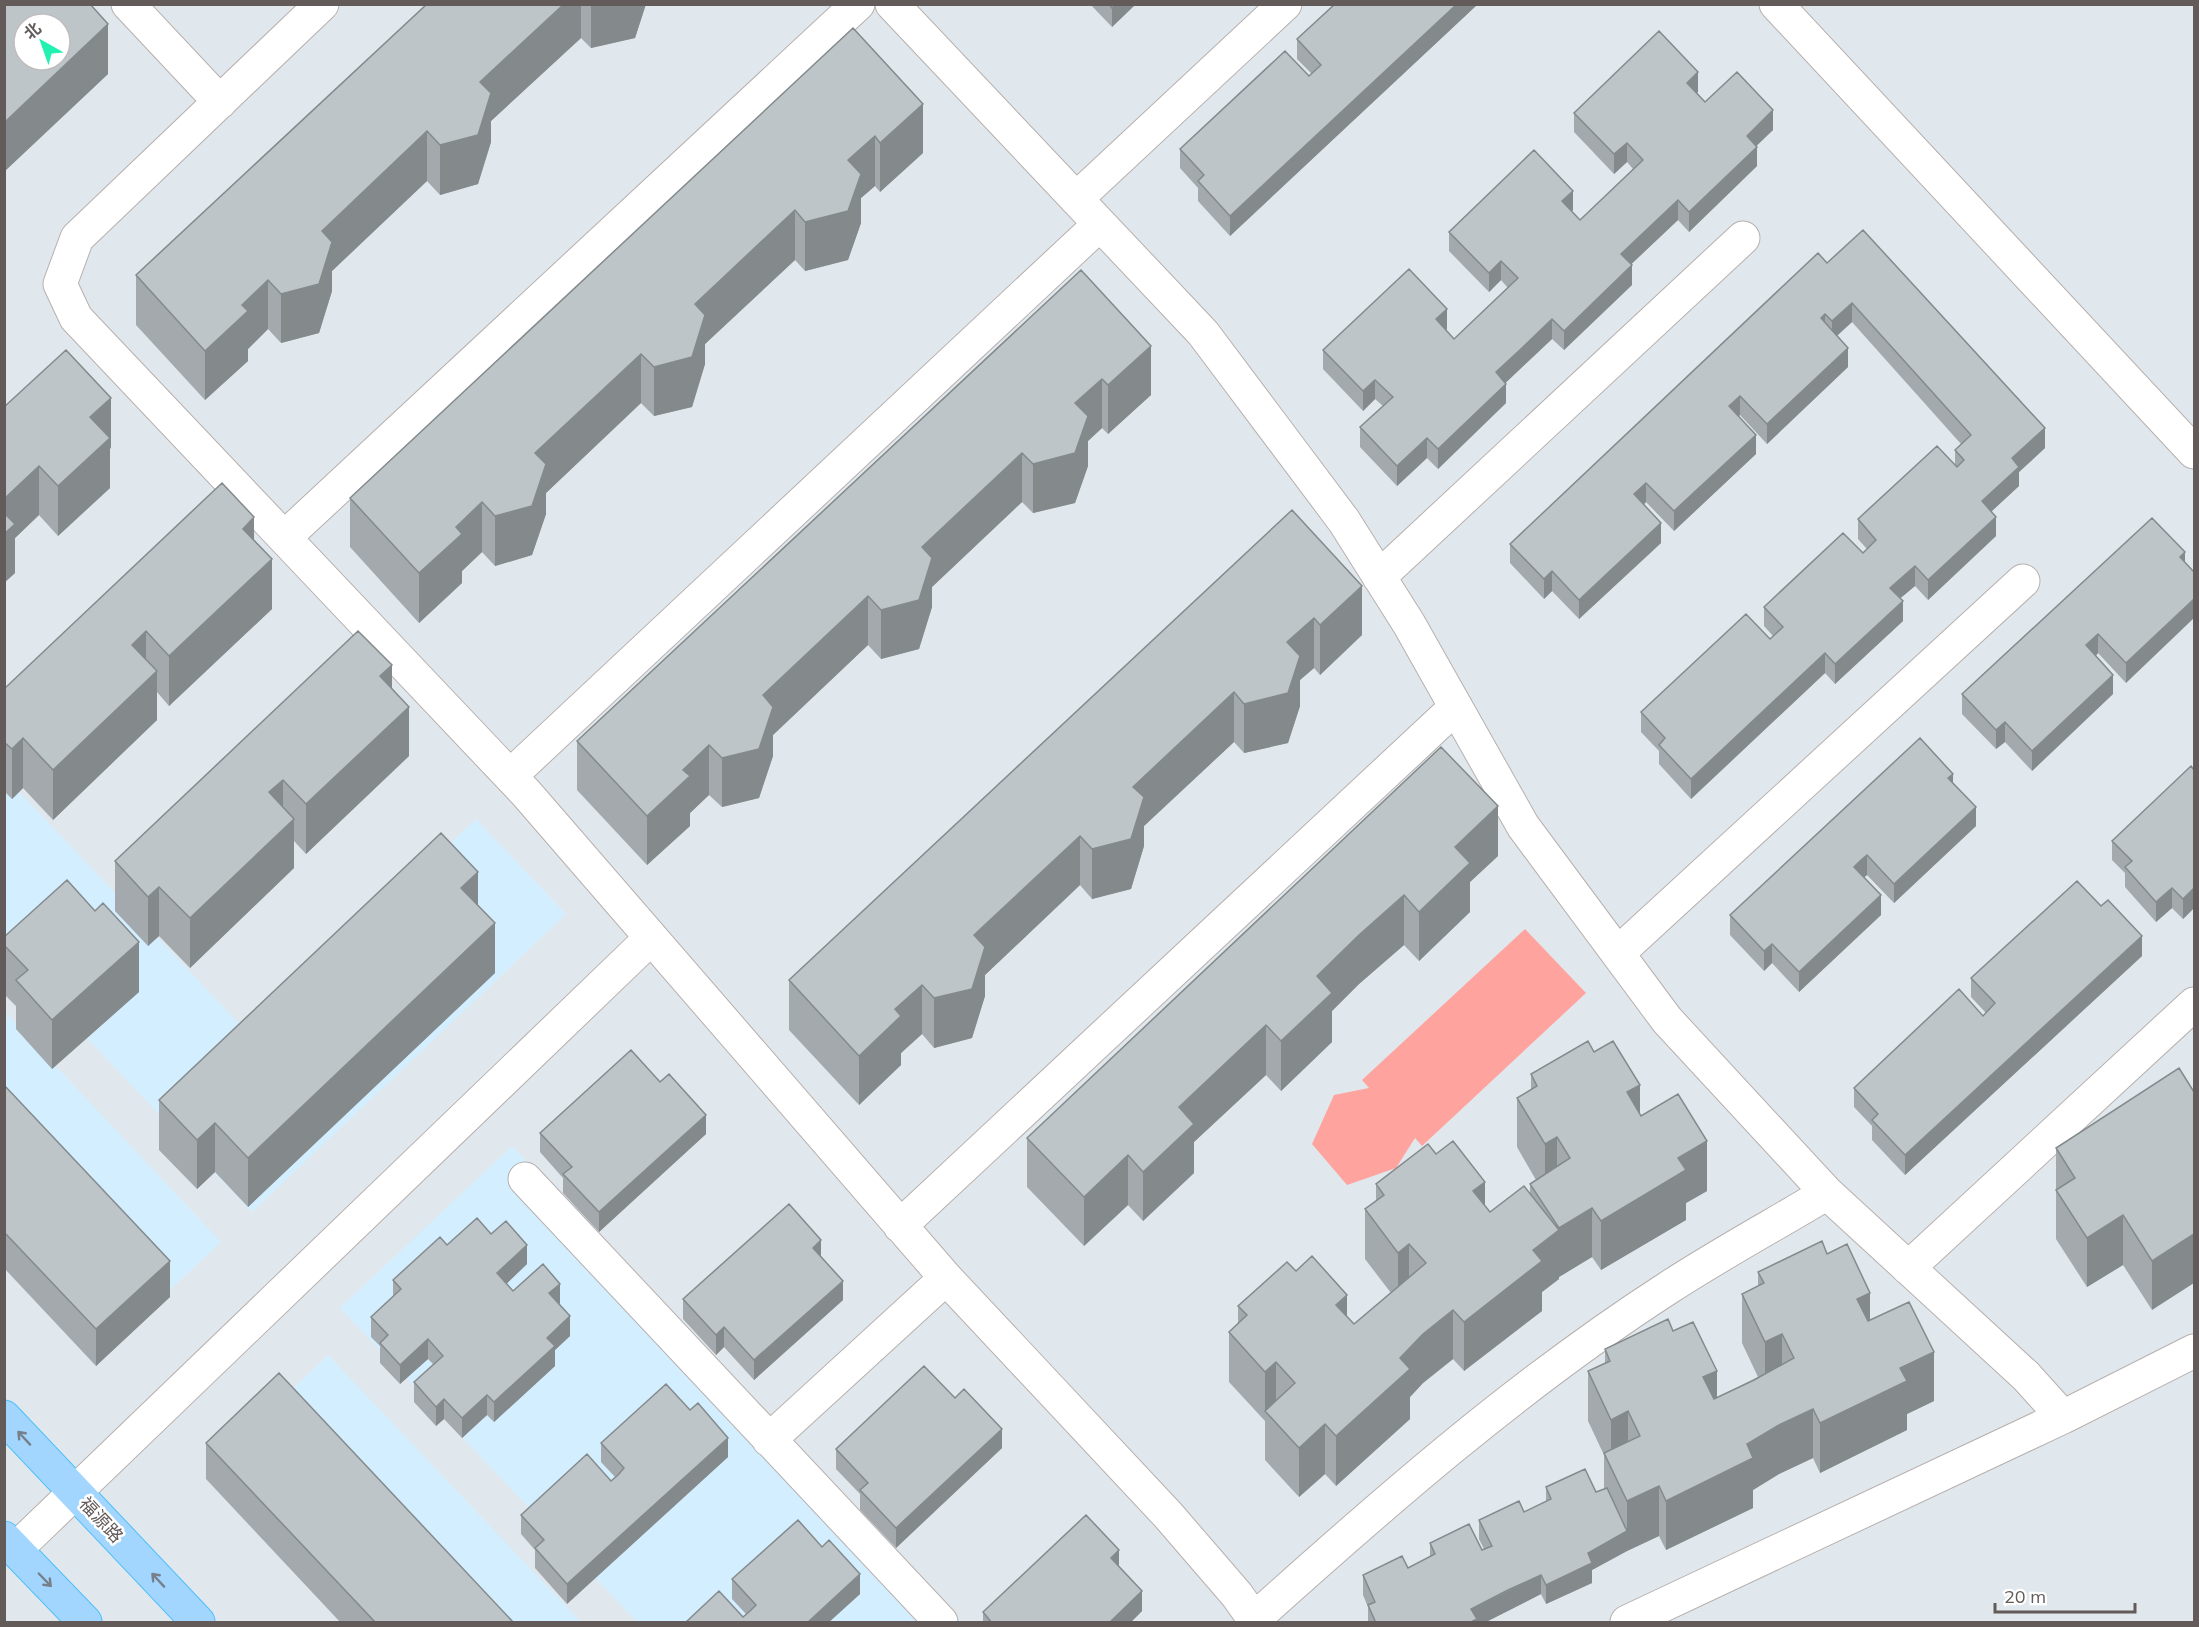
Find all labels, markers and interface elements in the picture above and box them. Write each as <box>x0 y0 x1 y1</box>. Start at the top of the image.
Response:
north arrow <box>12 12 72 72</box>
text: 北 <box>20 18 45 43</box>
one-way arrow <box>17 1431 31 1446</box>
street label: 福源路 <box>75 1492 128 1547</box>
one-way arrow <box>38 1572 52 1587</box>
one-way arrow <box>151 1573 165 1588</box>
scale bar <box>1995 1576 2134 1614</box>
text: 20 m <box>2004 1585 2046 1608</box>

